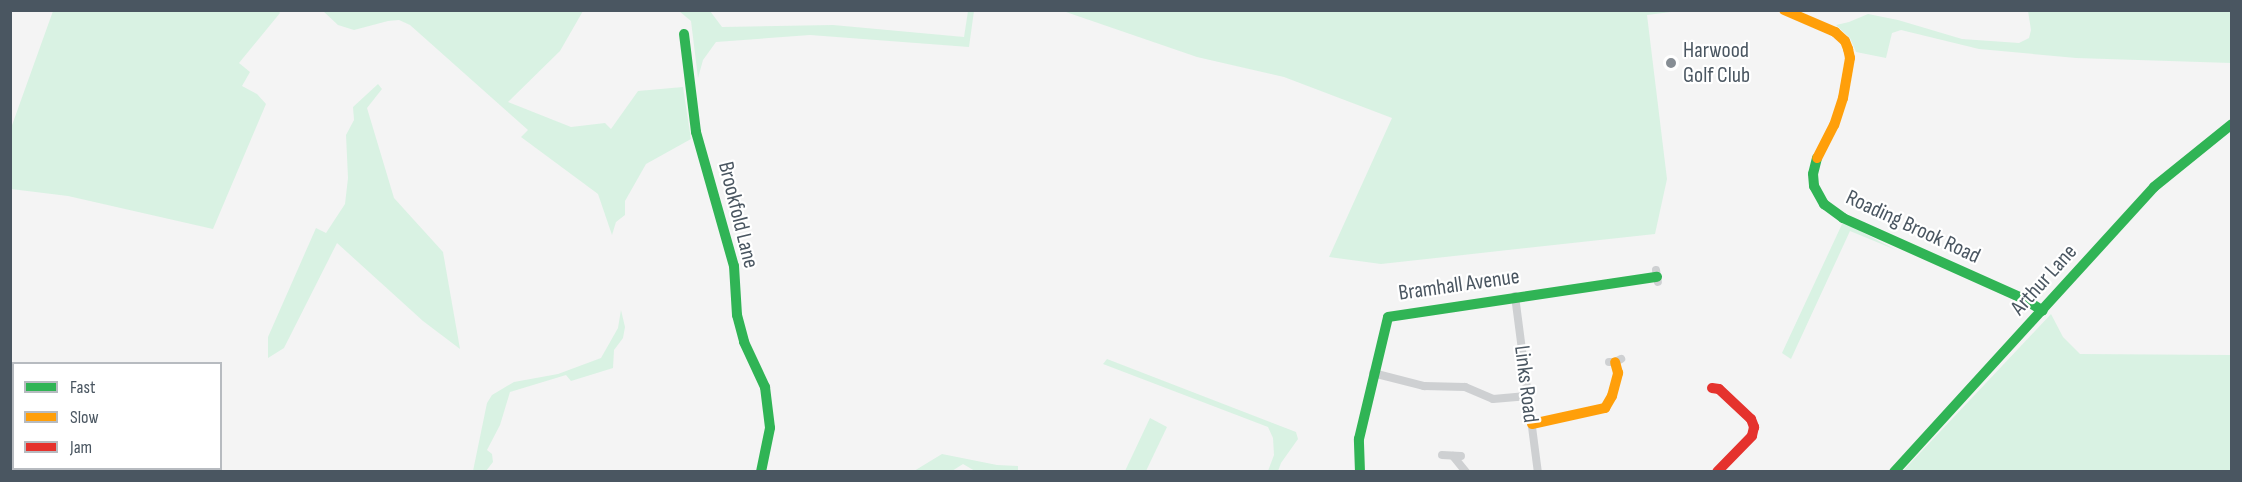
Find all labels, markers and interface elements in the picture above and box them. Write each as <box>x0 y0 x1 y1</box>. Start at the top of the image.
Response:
place label: Harwood Golf Club <box>1683 37 1750 88</box>
marker: Harwood Golf Club <box>1664 56 1678 70</box>
street label: Brookfold Lane <box>712 159 764 271</box>
street label: Roading Brook Road <box>1842 184 1984 270</box>
street label: Arthur Lane <box>2005 239 2083 321</box>
street label: Bramhall Avenue <box>1397 263 1521 307</box>
street label: Links Road <box>1508 344 1544 424</box>
legend <box>12 362 222 470</box>
text: Fast <box>70 377 95 398</box>
text: Slow <box>70 407 99 428</box>
text: Jam <box>70 437 92 458</box>

